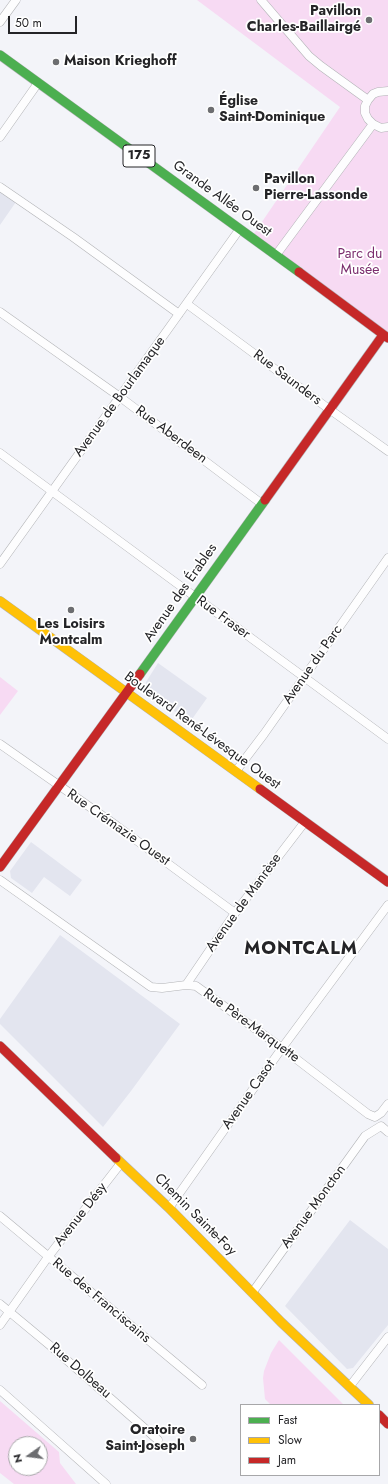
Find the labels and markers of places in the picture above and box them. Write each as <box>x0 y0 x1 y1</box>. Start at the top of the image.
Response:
place label: Pavillon Charles-Baillairgé <box>247 4 361 36</box>
marker: Pavillon Charles-Baillairgé <box>364 15 374 25</box>
place label: Maison Krieghoff <box>64 54 177 70</box>
marker: Maison Krieghoff <box>51 57 61 67</box>
place label: Église Saint-Dominique <box>219 94 325 126</box>
marker: Église Saint-Dominique <box>206 105 216 115</box>
place label: Pavillon Pierre-Lassonde <box>264 172 368 204</box>
marker: Pavillon Pierre-Lassonde <box>251 183 261 193</box>
marker: Les Loisirs Montcalm <box>66 605 76 615</box>
place label: Les Loisirs Montcalm <box>37 617 105 650</box>
place label: Oratoire Saint-Joseph <box>105 1423 185 1456</box>
marker: Oratoire Saint-Joseph <box>188 1434 198 1444</box>

